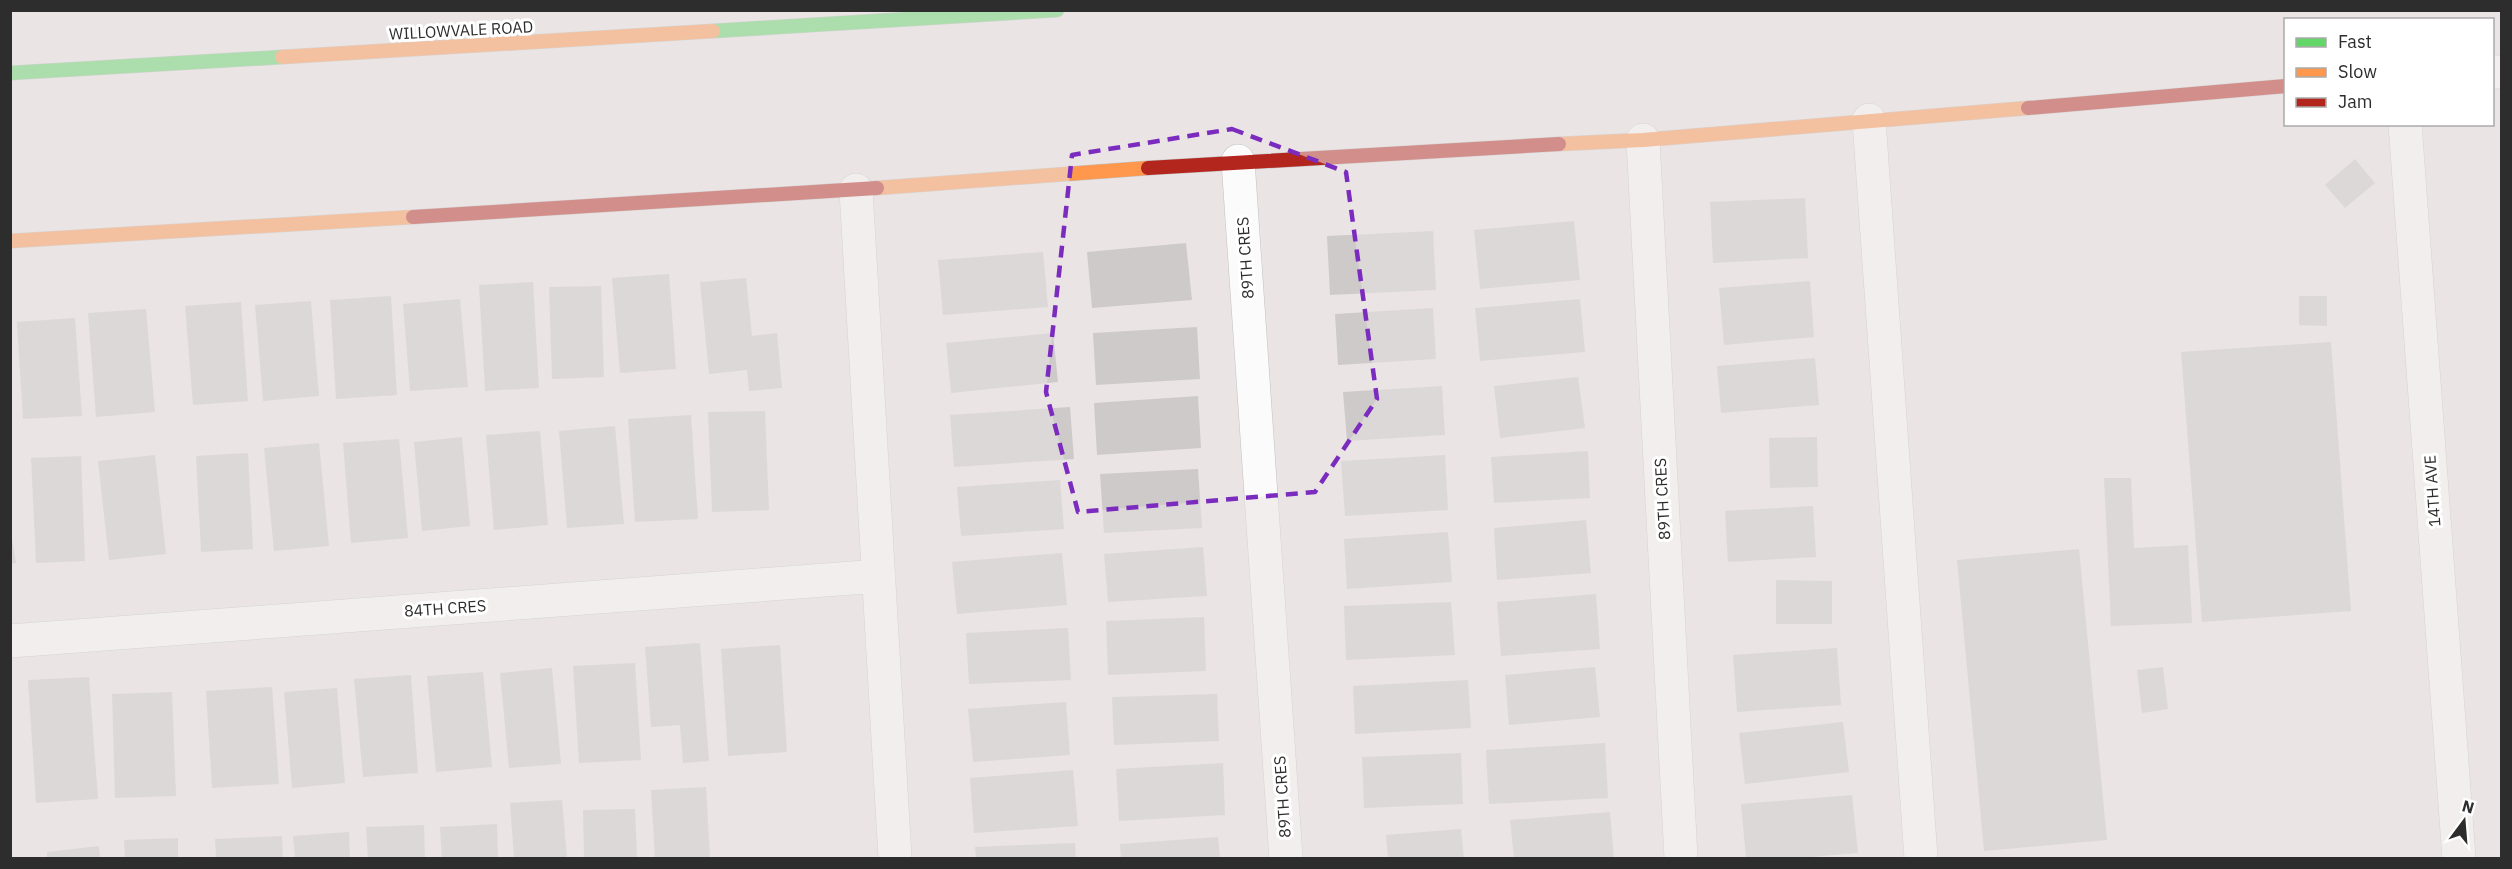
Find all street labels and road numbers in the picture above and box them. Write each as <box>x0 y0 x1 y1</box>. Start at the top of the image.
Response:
street label: WILLOWVALE ROAD <box>388 16 534 44</box>
street label: 89TH CRES <box>1232 216 1258 300</box>
street label: 14TH AVE <box>2420 454 2444 528</box>
street label: 89TH CRES <box>1650 457 1674 541</box>
street label: 84TH CRES <box>403 595 487 621</box>
street label: 89TH CRES <box>1269 755 1295 839</box>

